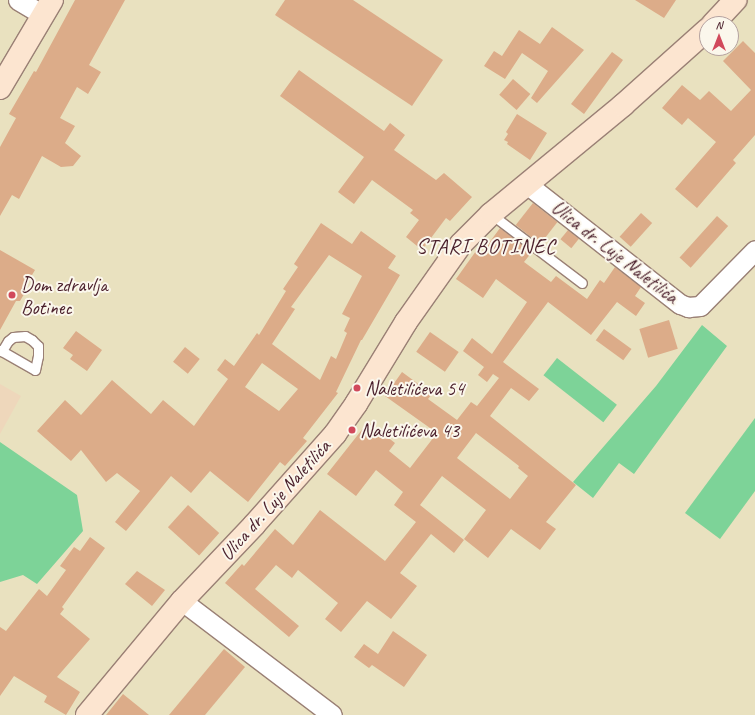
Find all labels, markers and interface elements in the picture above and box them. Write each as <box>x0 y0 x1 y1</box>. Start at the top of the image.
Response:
north arrow <box>699 16 739 56</box>
text: N <box>716 18 722 32</box>
street label: Ulica dr. Luje Naletilića <box>546 195 684 309</box>
district label: STARI BOTINEC <box>417 233 555 259</box>
place label: Dom zdravlja Botinec <box>21 272 108 319</box>
marker: Dom zdravlja Botinec <box>6 289 18 301</box>
place label: Naletilićeva 54 <box>365 376 464 400</box>
marker: Naletilićeva 54 <box>352 383 362 393</box>
place label: Naletilićeva 43 <box>360 418 459 442</box>
marker: Naletilićeva 43 <box>347 425 357 435</box>
street label: Ulica dr. Luje Naletilića <box>214 434 336 566</box>

